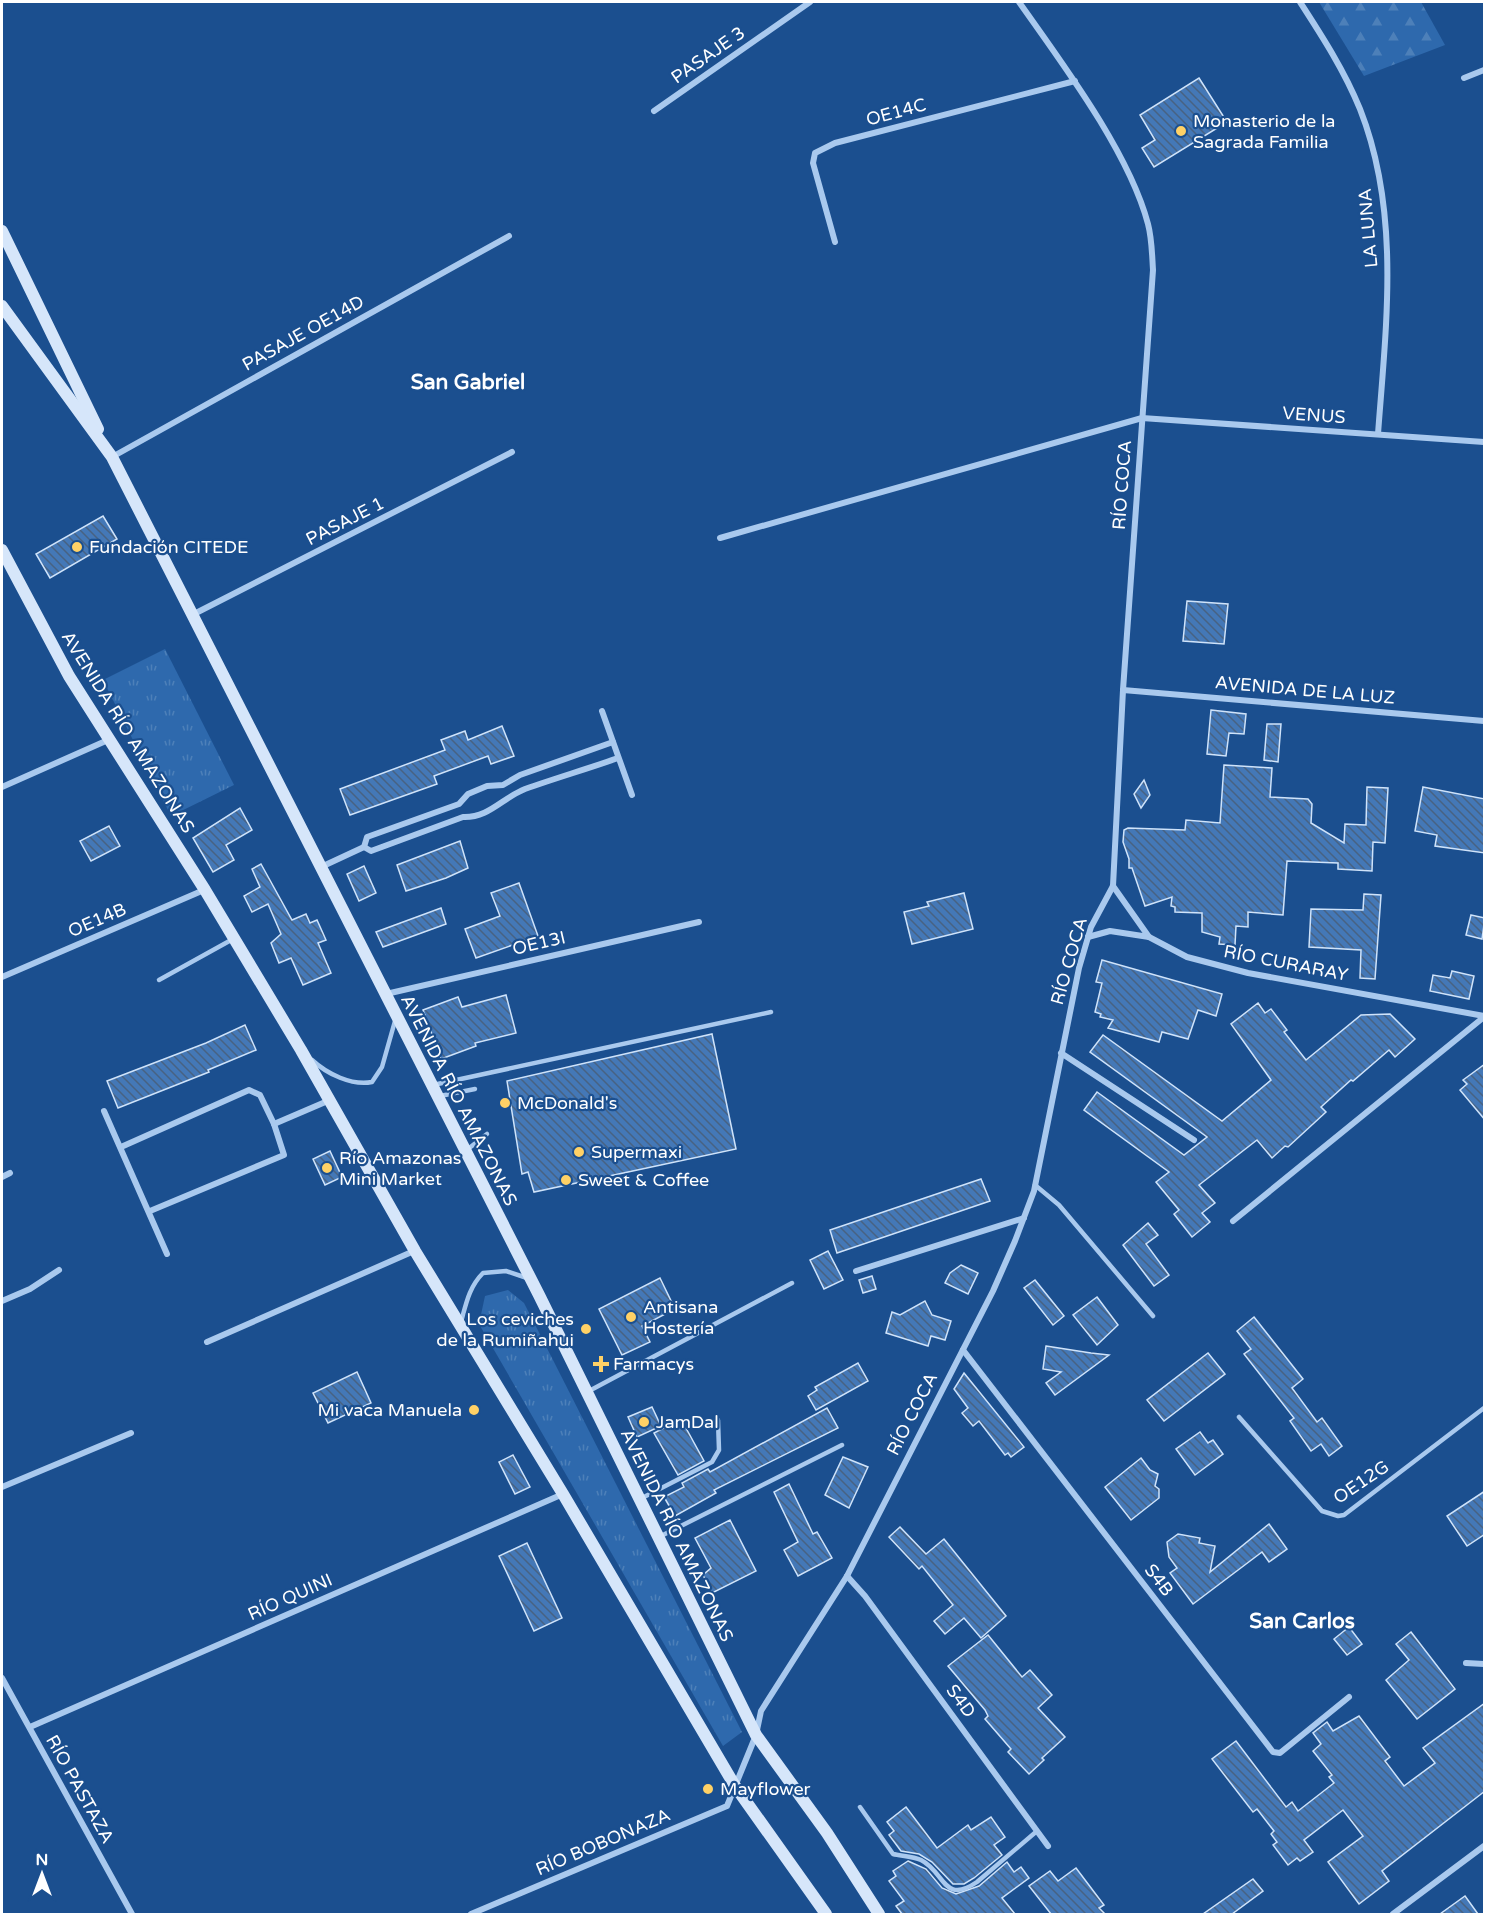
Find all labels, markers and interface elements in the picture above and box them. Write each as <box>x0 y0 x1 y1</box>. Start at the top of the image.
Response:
street label: PASAJE 3 <box>667 22 749 88</box>
street label: OE14C <box>864 93 928 131</box>
place label: Monasterio de la Sagrada Familia <box>1193 110 1336 153</box>
marker: Monasterio de la Sagrada Familia <box>1174 124 1188 138</box>
street label: LA LUNA <box>1354 187 1382 269</box>
street label: PASAJE OE14D <box>238 290 368 376</box>
district label: San Gabriel <box>411 370 525 395</box>
street label: VENUS <box>1282 402 1346 428</box>
street label: RÍO COCA <box>1108 439 1136 531</box>
street label: PASAJE 1 <box>302 492 388 550</box>
place label: Fundación CITEDE <box>89 536 248 558</box>
marker: Fundación CITEDE <box>70 540 84 554</box>
street label: AVENIDA RÍO AMAZONAS <box>57 627 199 837</box>
street label: AVENIDA DE LA LUZ <box>1214 671 1396 709</box>
street label: OE14B <box>65 898 129 942</box>
street label: RÍO COCA <box>1046 915 1092 1007</box>
street label: OE13I <box>510 926 568 960</box>
street label: RÍO CURARAY <box>1222 940 1351 986</box>
street label: AVENIDA RÍO AMAZONAS <box>396 991 522 1209</box>
place label: McDonald's <box>517 1092 617 1114</box>
marker: McDonald's <box>498 1096 512 1110</box>
place label: Supermaxi <box>591 1141 682 1163</box>
marker: Supermaxi <box>572 1145 586 1159</box>
place label: Río Amazonas Mini Market <box>339 1147 462 1190</box>
marker: Río Amazonas Mini Market <box>320 1161 334 1175</box>
place label: Sweet & Coffee <box>578 1169 709 1191</box>
marker: Sweet & Coffee <box>559 1173 573 1187</box>
place label: Antisana Hostería <box>643 1296 718 1339</box>
place label: Los ceviches de la Rumiñahui <box>436 1308 574 1351</box>
marker: Antisana Hostería <box>624 1310 638 1324</box>
marker: Los ceviches de la Rumiñahui <box>579 1322 593 1336</box>
place label: Farmacys <box>613 1353 694 1375</box>
marker: Farmacys <box>594 1357 608 1371</box>
street label: RÍO COCA <box>882 1369 942 1459</box>
place label: Mi vaca Manuela <box>318 1399 462 1421</box>
marker: Mi vaca Manuela <box>467 1403 481 1417</box>
place label: JamDal <box>656 1411 719 1433</box>
marker: JamDal <box>637 1415 651 1429</box>
street label: AVENIDA RÍO AMAZONAS <box>616 1425 738 1645</box>
street label: OE12G <box>1329 1455 1393 1509</box>
street label: S4B <box>1140 1559 1178 1601</box>
street label: RÍO QUINI <box>244 1569 336 1625</box>
district label: San Carlos <box>1249 1609 1355 1634</box>
street label: S4D <box>942 1680 980 1722</box>
street label: RÍO PASTAZA <box>41 1731 119 1847</box>
place label: Mayflower <box>720 1778 811 1800</box>
marker: Mayflower <box>701 1782 715 1796</box>
street label: RÍO BOBONAZA <box>532 1804 674 1880</box>
north arrow <box>12 1844 72 1904</box>
text: N <box>36 1850 48 1870</box>

